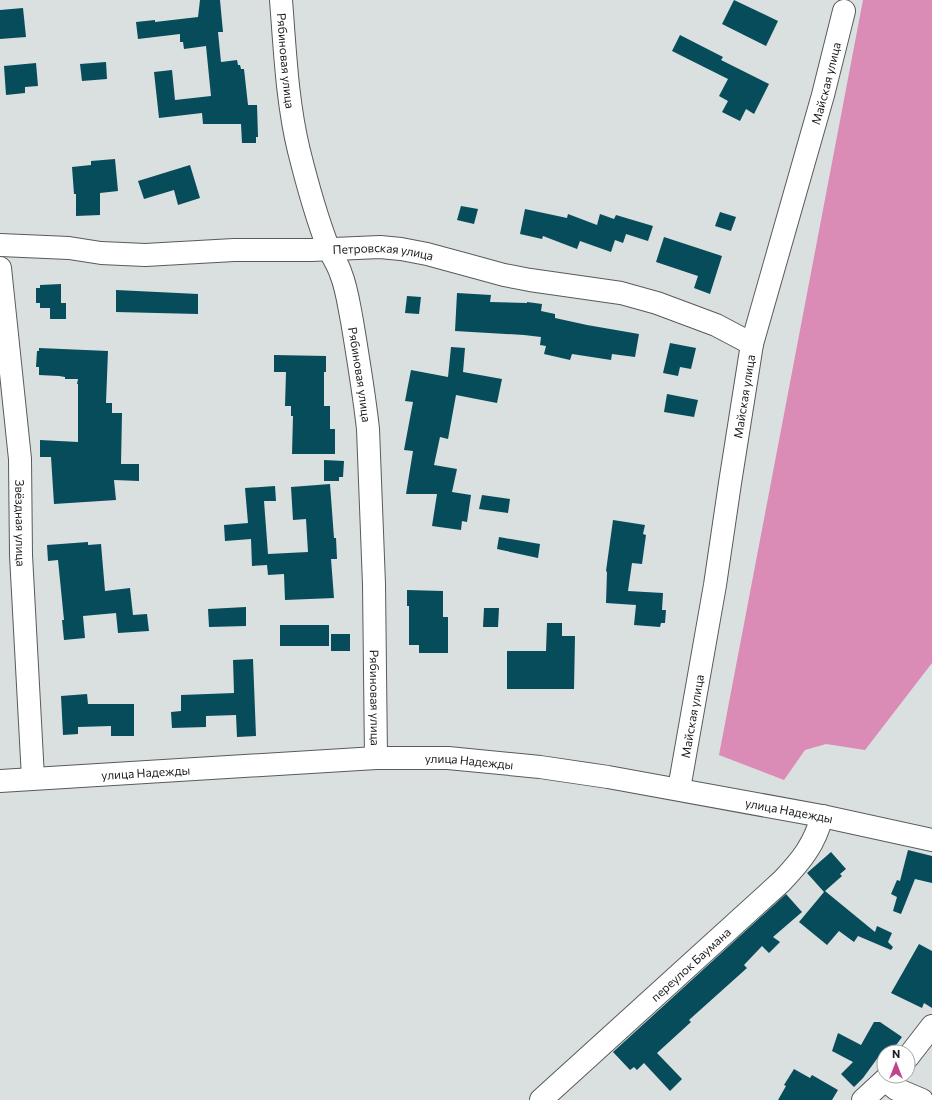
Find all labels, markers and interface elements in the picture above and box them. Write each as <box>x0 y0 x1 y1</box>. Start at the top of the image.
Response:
street label: Рябиновая улица <box>275 12 298 110</box>
street label: Майская улица <box>808 41 843 126</box>
street label: Петровская улица <box>332 240 435 262</box>
street label: Рябиновая улица <box>346 326 374 423</box>
street label: Майская улица <box>730 353 757 439</box>
street label: Звёздная улица <box>13 479 29 567</box>
street label: Рябиновая улица <box>368 650 383 746</box>
street label: Майская улица <box>678 673 706 759</box>
street label: улица Надежды <box>425 751 514 771</box>
street label: улица Надежды <box>101 762 191 782</box>
street label: улица Надежды <box>744 795 834 825</box>
street label: переулок Баумана <box>648 924 733 1004</box>
north arrow <box>876 1044 916 1084</box>
text: N <box>892 1047 900 1060</box>

